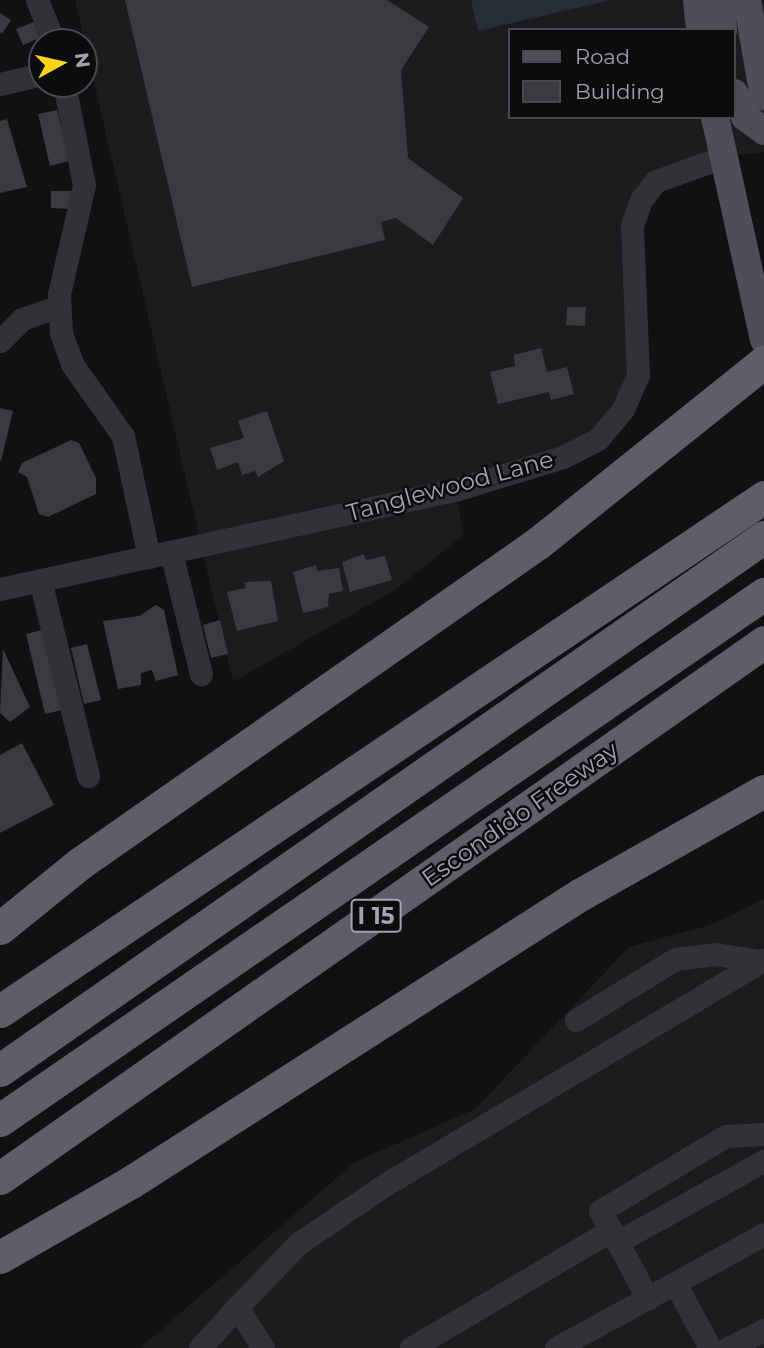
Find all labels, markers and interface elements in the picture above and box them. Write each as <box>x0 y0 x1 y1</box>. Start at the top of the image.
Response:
north arrow <box>28 28 98 98</box>
legend <box>508 28 736 119</box>
text: Road <box>575 44 630 69</box>
text: N <box>70 51 95 69</box>
text: Building <box>575 79 665 104</box>
street label: Tanglewood Lane <box>343 445 557 527</box>
street label: Escondido Freeway <box>416 735 624 893</box>
road number: I 15 <box>350 897 402 936</box>

